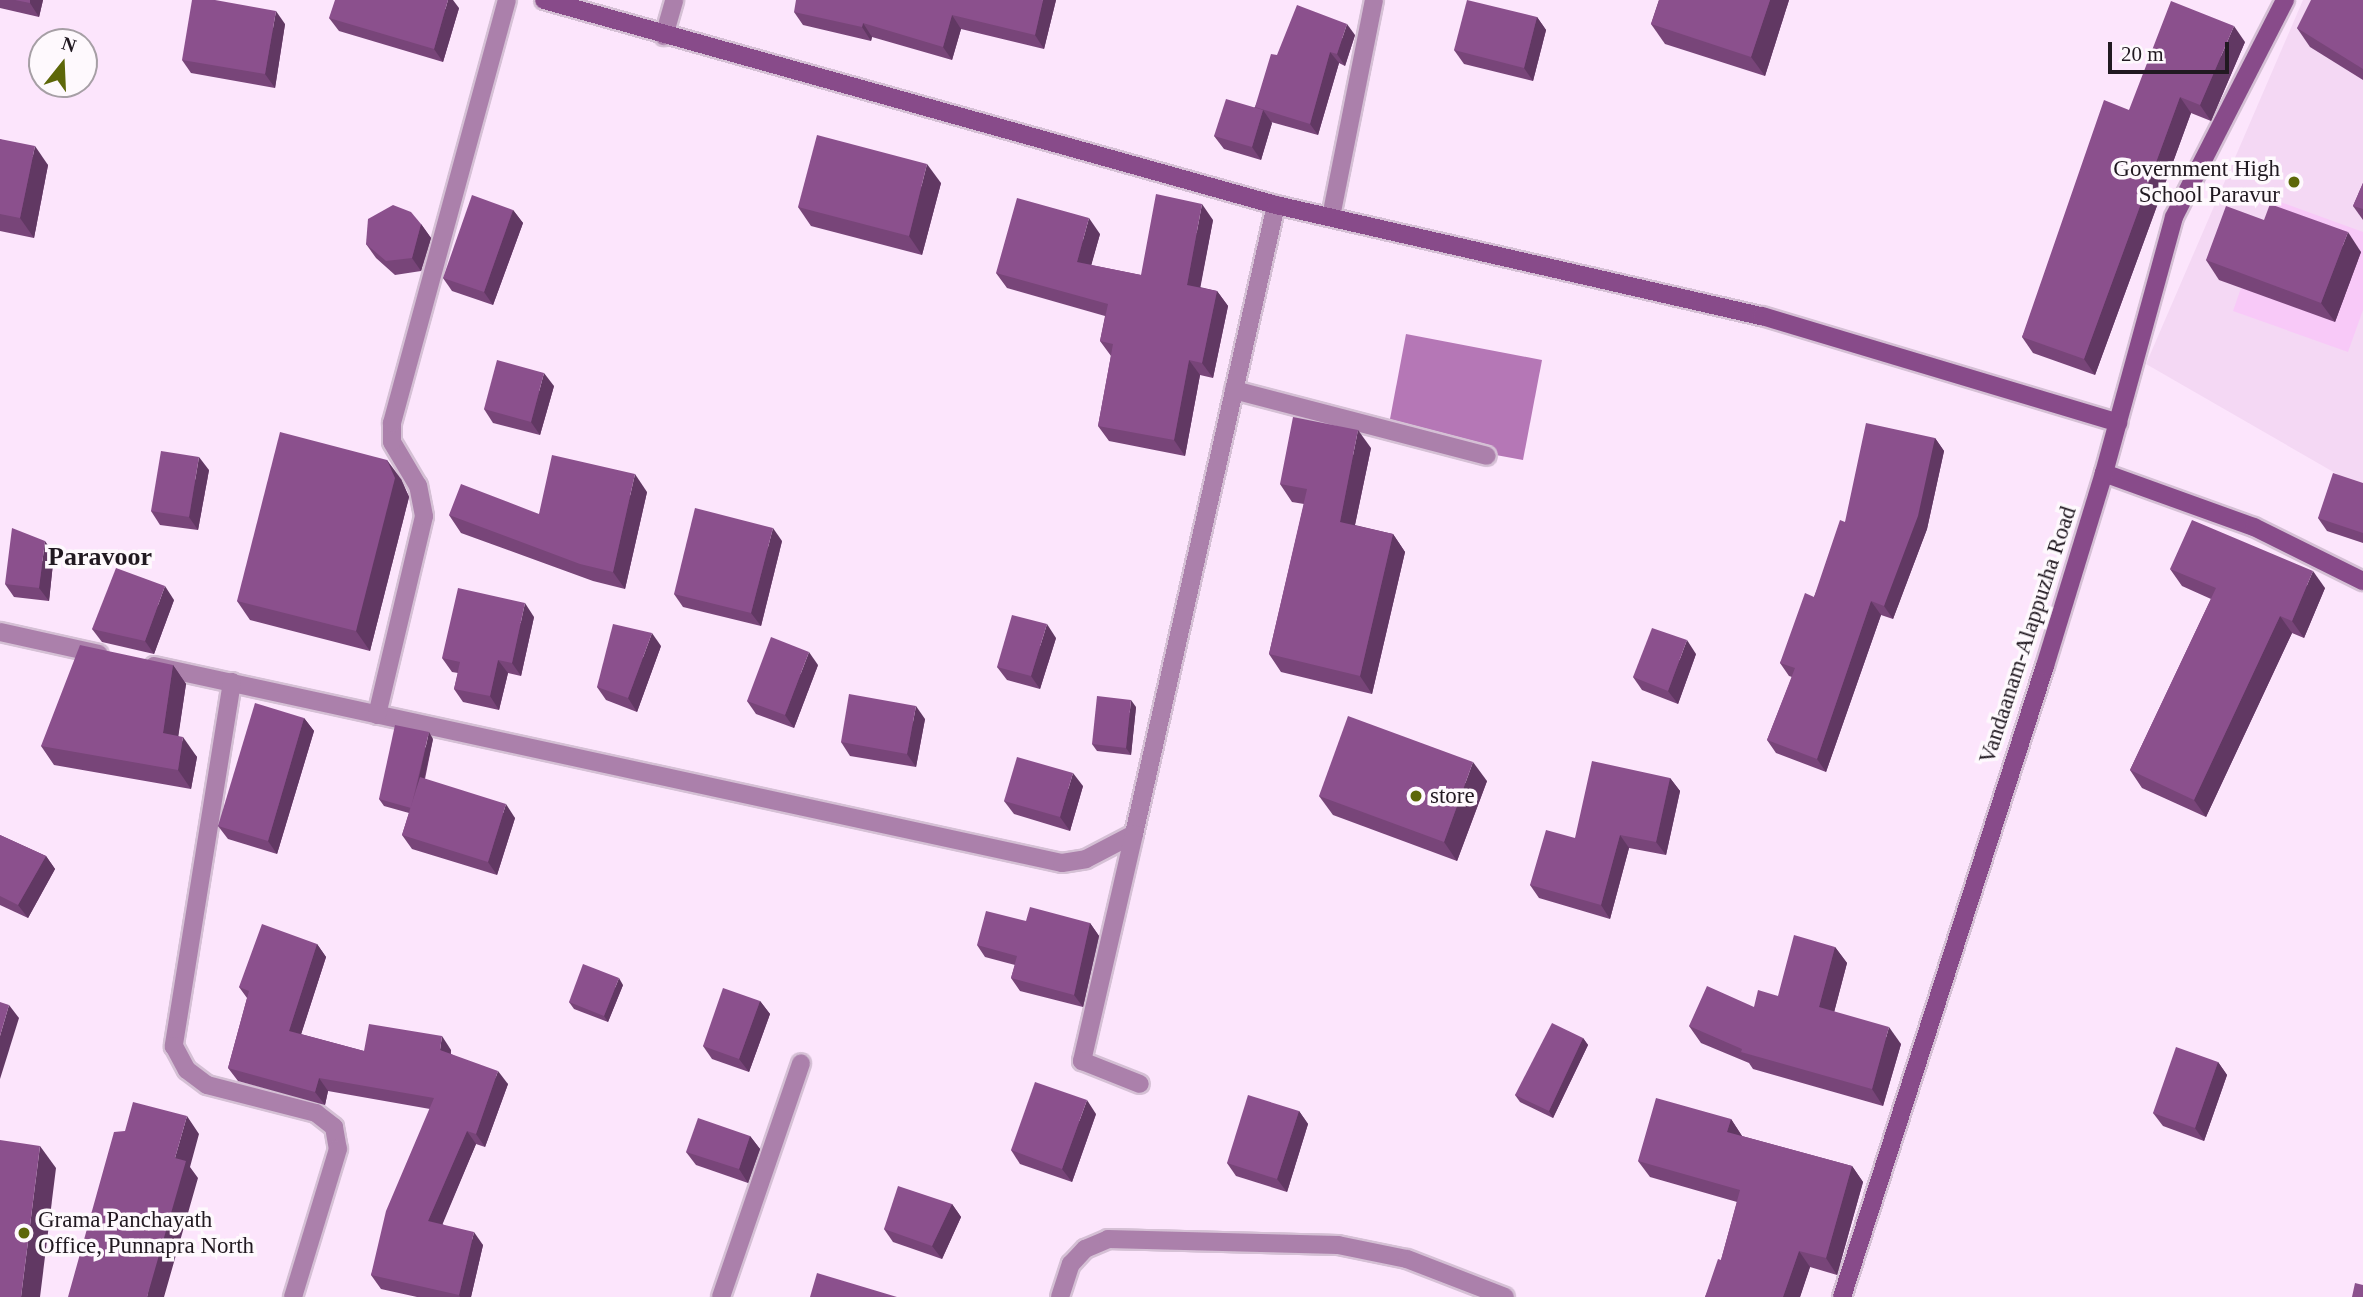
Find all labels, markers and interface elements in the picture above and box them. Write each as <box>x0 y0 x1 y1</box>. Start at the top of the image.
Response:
north arrow <box>28 28 98 98</box>
scale bar <box>2111 28 2232 72</box>
text: N <box>59 32 79 57</box>
text: 20 m <box>2121 42 2164 66</box>
place label: Government High School Paravur <box>2113 155 2280 209</box>
marker: Government High School Paravur <box>2286 174 2302 190</box>
street label: Vandaanam-Alappuzha Road <box>1973 503 2083 767</box>
district label: Paravoor <box>48 541 152 573</box>
place label: store <box>1430 782 1475 810</box>
marker: store <box>1408 788 1424 804</box>
place label: Grama Panchayath Office, Punnapra North <box>38 1206 254 1260</box>
marker: Grama Panchayath Office, Punnapra North <box>16 1225 32 1241</box>

